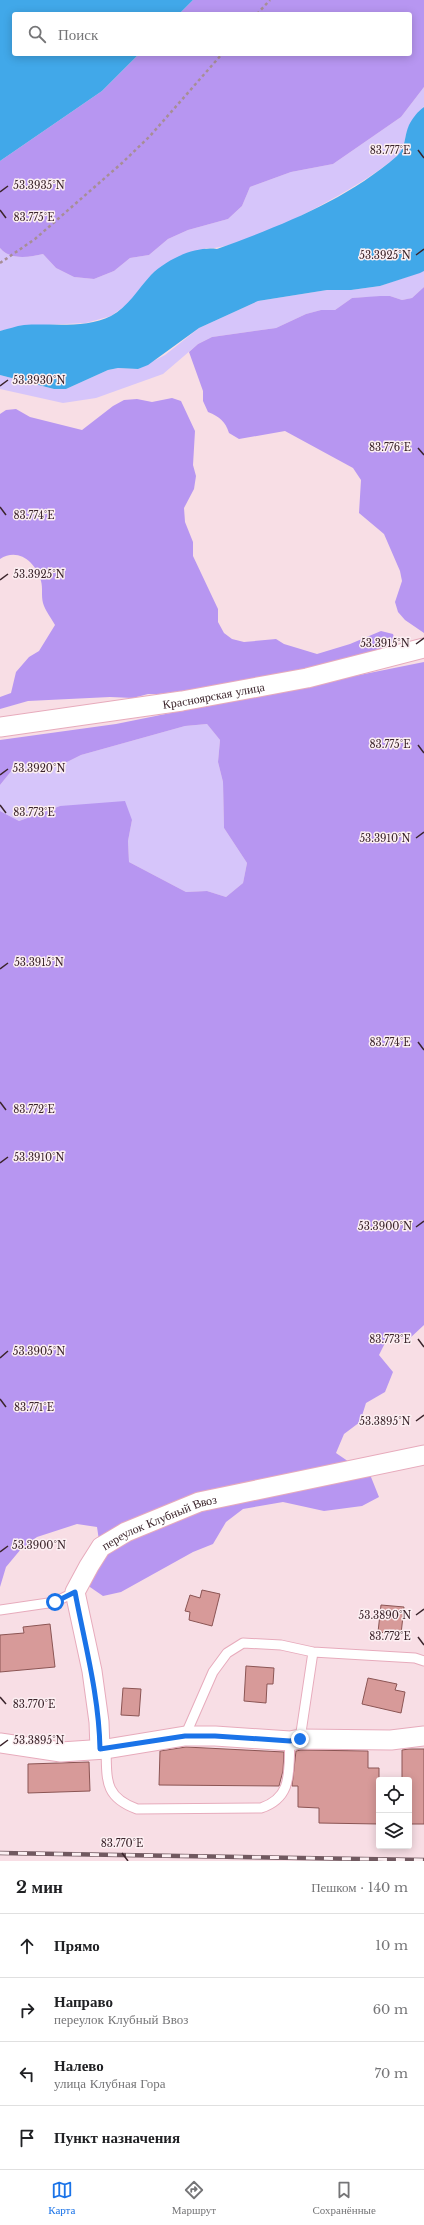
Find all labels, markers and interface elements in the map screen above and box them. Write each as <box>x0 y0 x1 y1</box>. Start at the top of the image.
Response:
search box <box>12 12 412 56</box>
icon: search <box>26 23 48 45</box>
text: Поиск <box>58 25 98 44</box>
text: 83.777°E <box>370 144 410 157</box>
text: 53.3935°N <box>13 179 65 192</box>
text: 83.775°E <box>13 211 55 224</box>
text: 53.3925°N <box>359 249 411 262</box>
text: 53.3930°N <box>13 374 65 387</box>
text: 83.776°E <box>369 441 411 454</box>
text: 83.774°E <box>13 509 55 522</box>
text: 53.3925°N <box>13 568 65 581</box>
text: 53.3915°N <box>360 637 410 650</box>
street label: Красноярская улица <box>162 678 266 711</box>
text: 83.775°E <box>369 738 411 751</box>
text: 53.3920°N <box>13 762 65 775</box>
text: 83.773°E <box>13 806 55 819</box>
text: 53.3910°N <box>359 832 411 845</box>
text: 53.3915°N <box>14 956 64 969</box>
text: 83.774°E <box>369 1036 411 1049</box>
text: 83.772°E <box>13 1103 55 1116</box>
text: 53.3910°N <box>13 1151 65 1164</box>
text: 53.3900°N <box>358 1220 412 1233</box>
text: 83.773°E <box>369 1333 411 1346</box>
text: 53.3905°N <box>13 1345 65 1358</box>
text: 83.771°E <box>14 1401 54 1414</box>
text: 53.3895°N <box>359 1415 411 1428</box>
street label: переулок Клубный Ввоз <box>98 1491 218 1553</box>
text: 53.3900°N <box>12 1539 66 1552</box>
route start <box>46 1593 64 1611</box>
text: 53.3890°N <box>359 1609 411 1622</box>
text: 83.772°E <box>369 1630 411 1643</box>
text: 83.770°E <box>13 1698 55 1711</box>
route end <box>291 1730 309 1748</box>
text: 53.3895°N <box>13 1734 65 1747</box>
map controls <box>376 1777 412 1849</box>
button: locate <box>376 1777 412 1813</box>
button: layers <box>376 1813 412 1849</box>
text: 83.770°E <box>101 1837 143 1850</box>
text: 2 мин <box>16 1877 63 1898</box>
text: Пешком · 140 m <box>311 1879 408 1896</box>
icon: ahead <box>16 1935 38 1957</box>
text: Прямо <box>54 1936 100 1955</box>
text: 10 m <box>375 1937 408 1954</box>
text: Направо <box>54 1992 113 2011</box>
icon: right <box>16 1999 38 2021</box>
text: 60 m <box>373 2001 408 2018</box>
text: переулок Клубный Ввоз <box>54 2011 188 2028</box>
text: Налево <box>54 2056 104 2075</box>
icon: left <box>16 2063 38 2085</box>
text: 70 m <box>375 2065 408 2082</box>
text: улица Клубная Гора <box>54 2075 166 2092</box>
icon: arrive <box>16 2127 38 2149</box>
text: Пункт назначения <box>54 2128 180 2147</box>
tab: Карта <box>48 2179 75 2217</box>
tab: Маршрут <box>172 2179 216 2217</box>
tab: Сохранённые <box>313 2179 376 2217</box>

